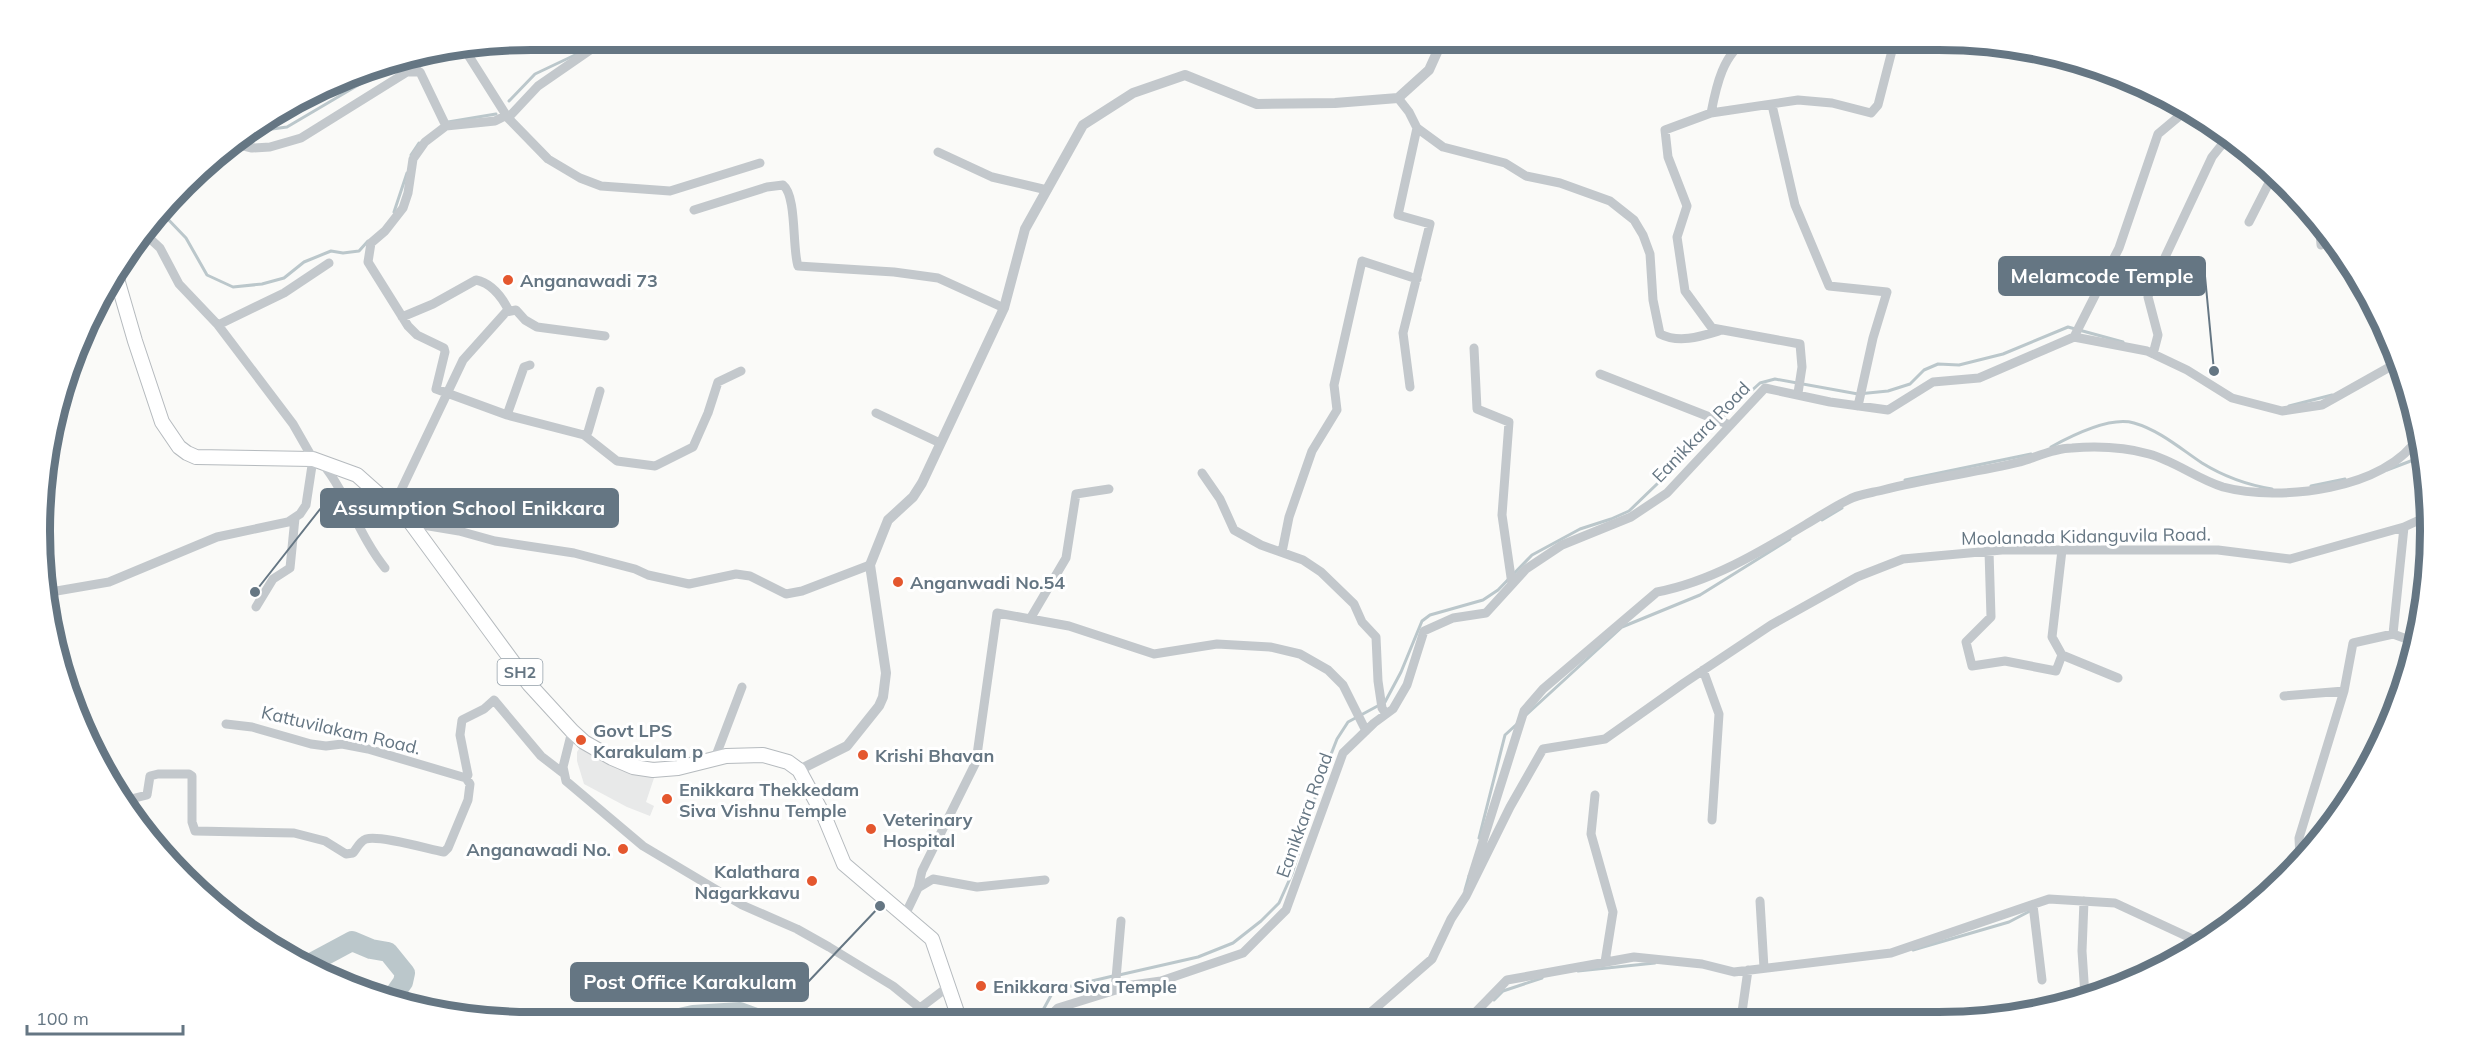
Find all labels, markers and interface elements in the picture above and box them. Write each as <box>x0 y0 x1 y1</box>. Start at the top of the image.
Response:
callout: Melamcode Temple <box>1999 257 2205 295</box>
text: Melamcode Temple <box>2011 263 2193 288</box>
place label: Anganawadi 73 <box>520 269 658 292</box>
marker: Anganawadi 73 <box>501 273 515 287</box>
street label: Eanikkara Road <box>1647 377 1755 487</box>
callout: Assumption School Enikkara <box>321 489 618 527</box>
text: Assumption School Enikkara <box>333 495 605 520</box>
street label: Moolanada Kidanguvila Road. <box>1961 522 2211 550</box>
place label: Anganwadi No.54 <box>910 571 1065 594</box>
marker: Anganwadi No.54 <box>891 575 905 589</box>
road number: SH2 <box>498 659 542 685</box>
street label: Kattuvilakam Road. <box>259 701 423 759</box>
place label: Govt LPS Karakulam p <box>593 719 703 763</box>
marker: Govt LPS Karakulam p <box>574 733 588 747</box>
place label: Krishi Bhavan <box>875 744 994 767</box>
marker: Krishi Bhavan <box>856 748 870 762</box>
street label: Eanikkara Road <box>1271 749 1337 881</box>
place label: Enikkara Thekkedam Siva Vishnu Temple <box>679 778 859 822</box>
marker: Enikkara Thekkedam Siva Vishnu Temple <box>660 792 674 806</box>
place label: Veterinary Hospital <box>882 808 973 852</box>
marker: Veterinary Hospital <box>864 822 878 836</box>
place label: Anganawadi No. <box>466 838 611 861</box>
marker: Anganawadi No. <box>616 842 630 856</box>
place label: Kalathara Nagarkkavu <box>694 860 800 904</box>
marker: Kalathara Nagarkkavu <box>805 874 819 888</box>
callout: Post Office Karakulam <box>571 963 808 1001</box>
text: Post Office Karakulam <box>583 969 797 994</box>
place label: Enikkara Siva Temple <box>993 975 1177 998</box>
marker: Enikkara Siva Temple <box>974 979 988 993</box>
scale bar <box>27 998 183 1036</box>
text: 100 m <box>36 1007 89 1030</box>

